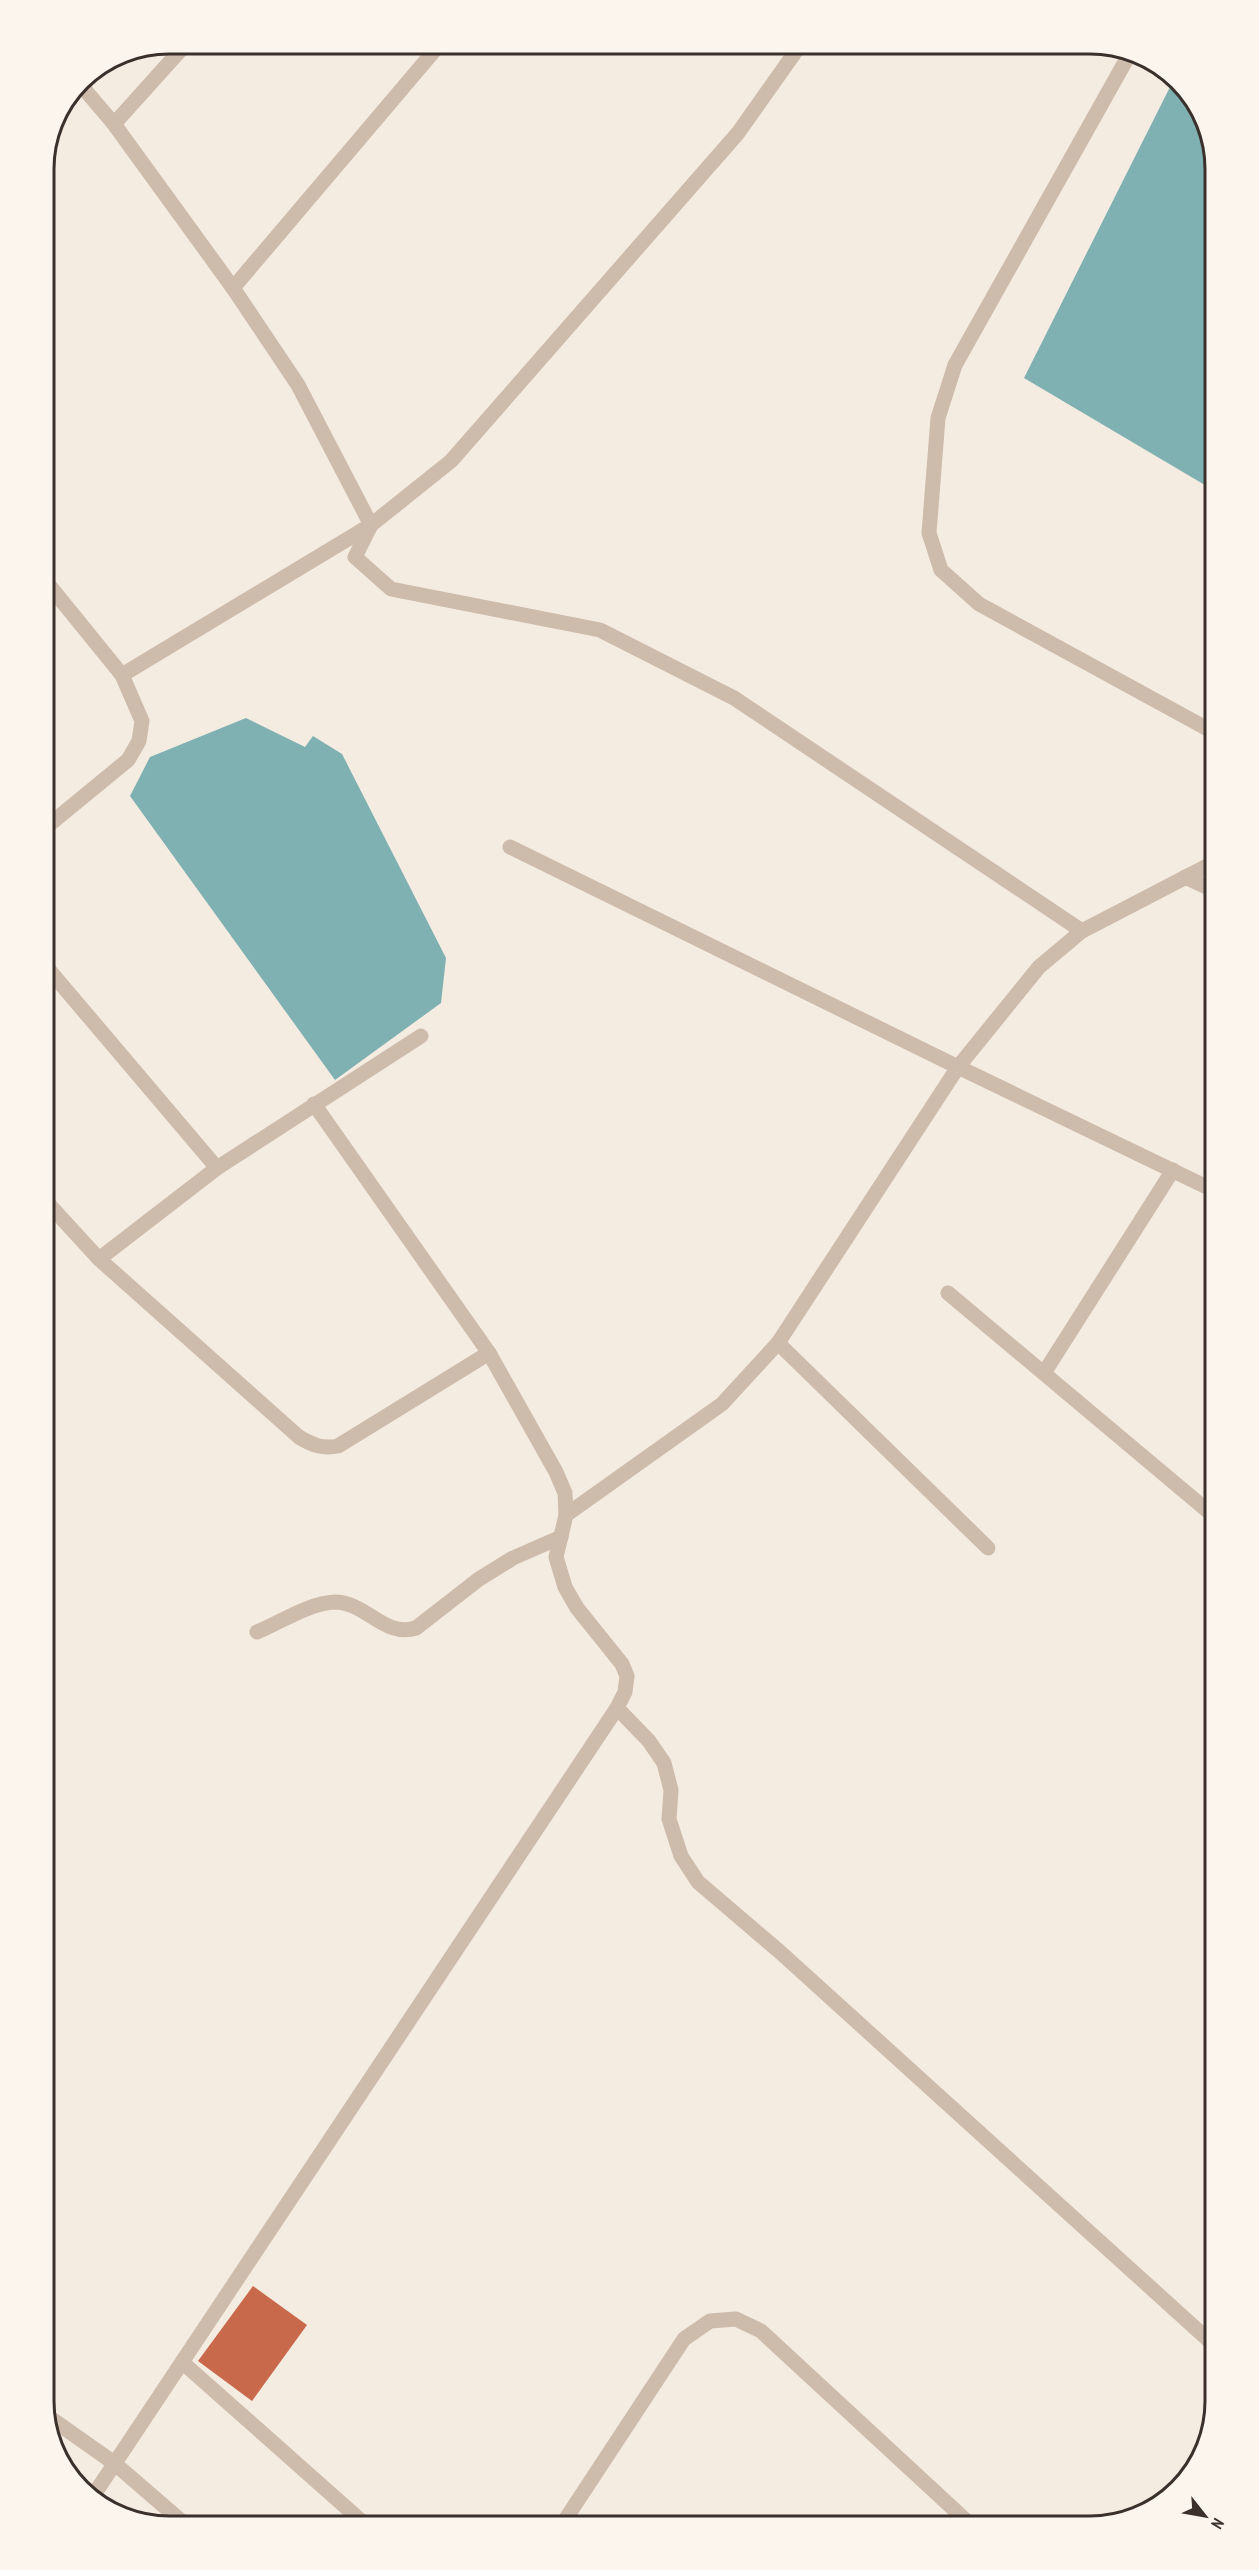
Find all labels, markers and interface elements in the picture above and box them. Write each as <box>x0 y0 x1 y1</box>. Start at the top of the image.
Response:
north arrow <box>1175 2486 1235 2546</box>
text: N <box>1207 2515 1229 2533</box>

